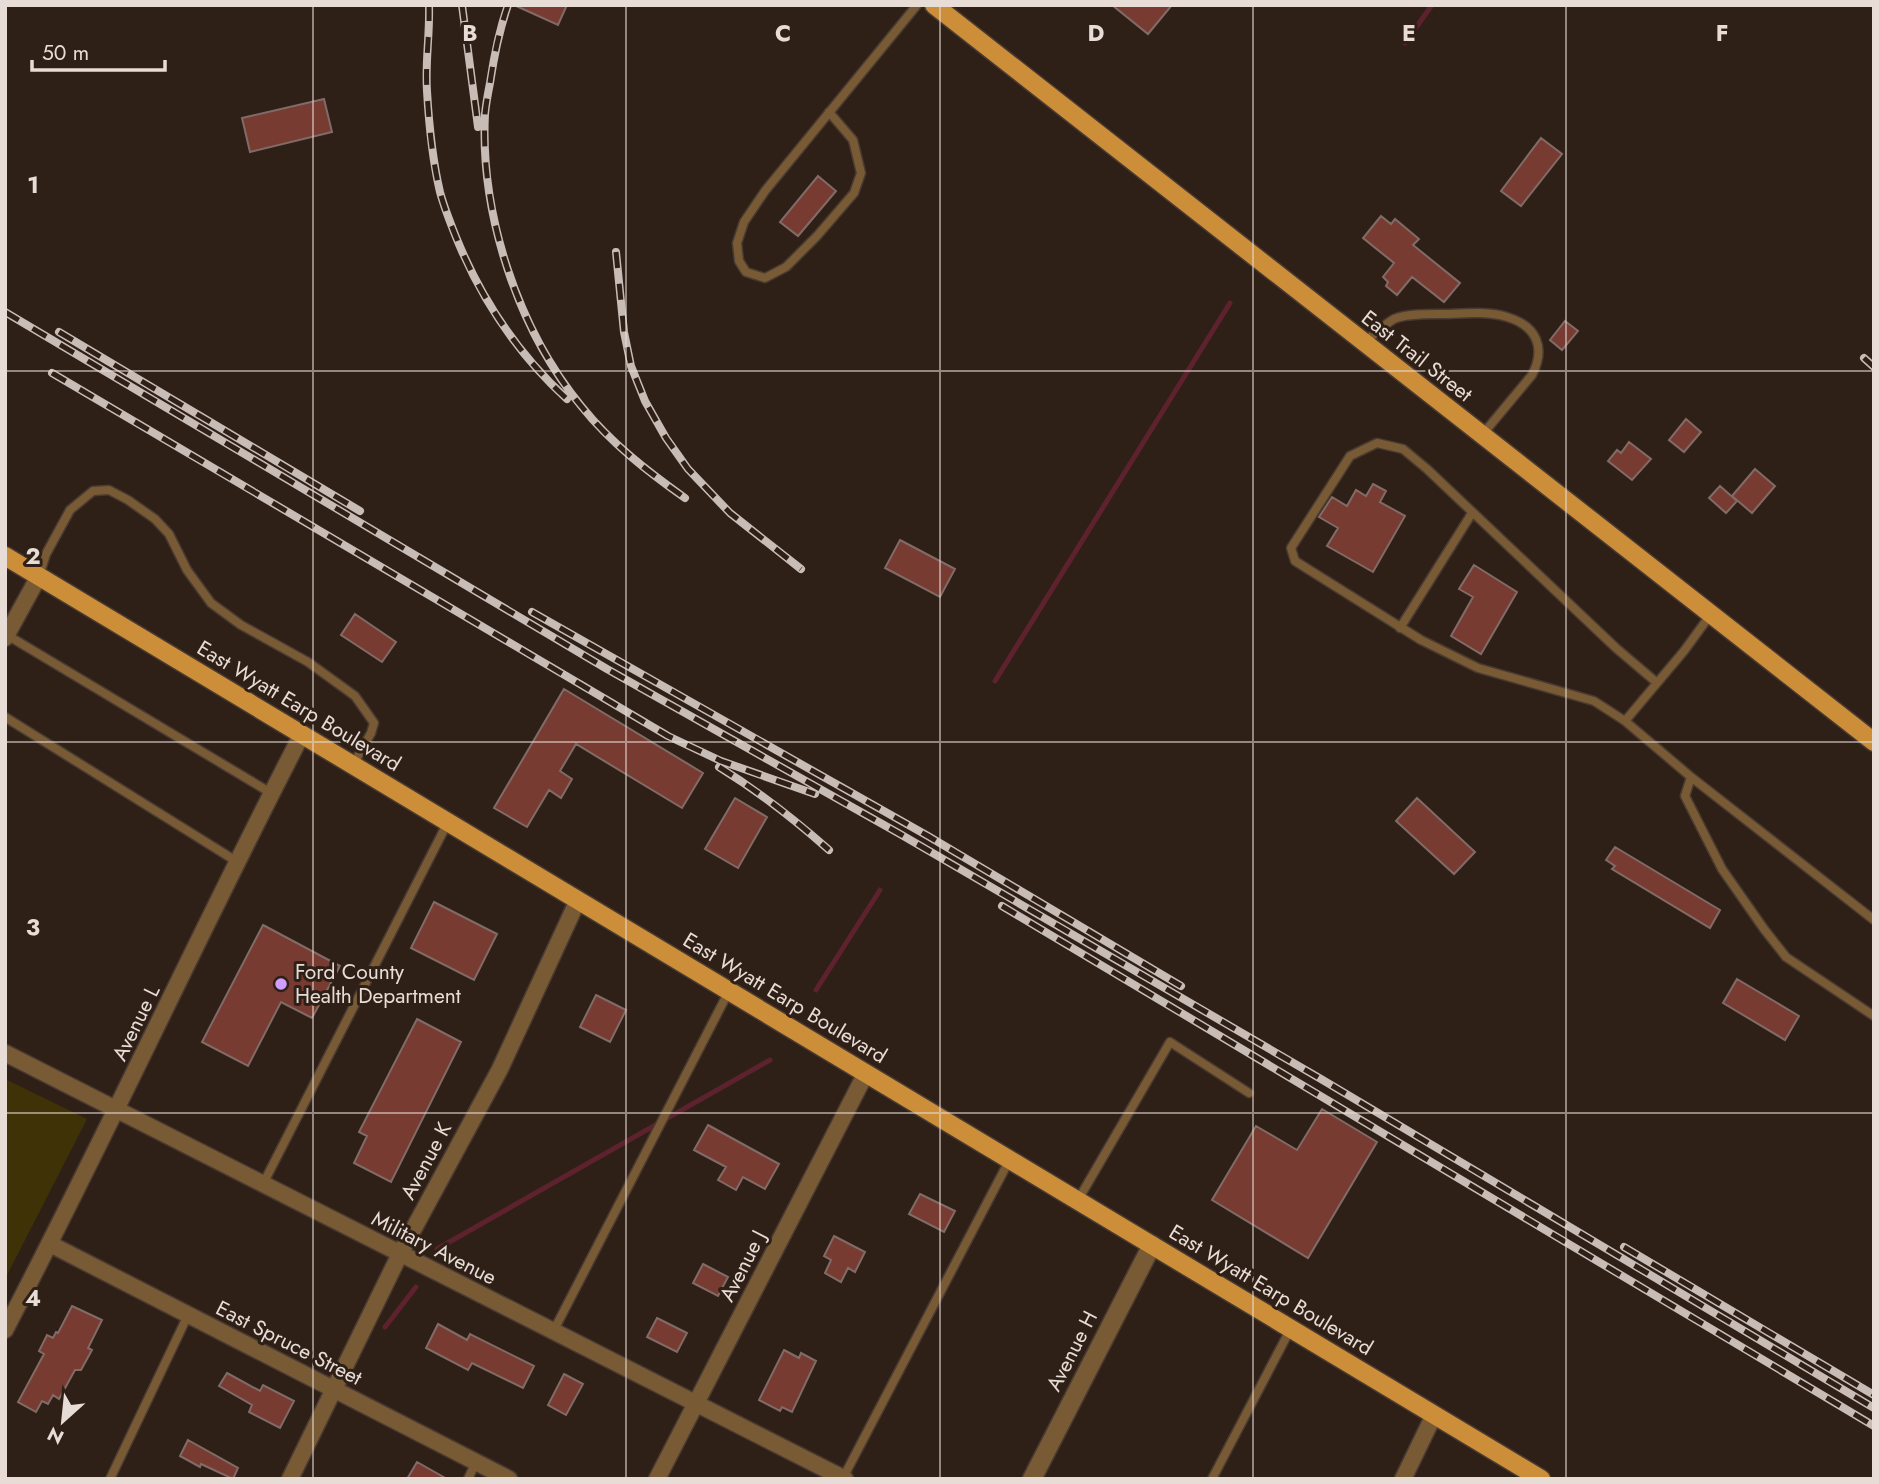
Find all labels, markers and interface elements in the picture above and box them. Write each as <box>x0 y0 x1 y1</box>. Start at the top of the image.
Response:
text: B <box>462 16 478 50</box>
text: C <box>775 16 791 50</box>
text: D <box>1088 16 1105 50</box>
text: E <box>1402 16 1416 50</box>
text: F <box>1716 16 1728 50</box>
scale bar <box>32 28 164 72</box>
text: 50 m <box>42 38 89 68</box>
text: 1 <box>27 168 39 202</box>
street label: East Trail Street <box>1355 303 1479 409</box>
text: 2 <box>25 539 41 573</box>
street label: East Wyatt Earp Boulevard <box>191 633 407 779</box>
text: 3 <box>26 910 40 944</box>
street label: East Wyatt Earp Boulevard <box>677 925 893 1071</box>
place label: Ford County Health Department <box>295 957 461 1011</box>
marker: Ford County Health Department <box>273 976 289 992</box>
street label: Avenue L <box>105 979 168 1066</box>
street label: Avenue K <box>393 1117 459 1205</box>
street label: Military Avenue <box>366 1204 502 1292</box>
street label: East Wyatt Earp Boulevard <box>1163 1217 1379 1363</box>
street label: Avenue J <box>712 1225 774 1307</box>
text: 4 <box>25 1281 41 1315</box>
street label: East Spruce Street <box>211 1293 367 1393</box>
street label: Avenue H <box>1039 1306 1105 1396</box>
north arrow <box>28 1386 98 1456</box>
text: N <box>43 1420 68 1451</box>

